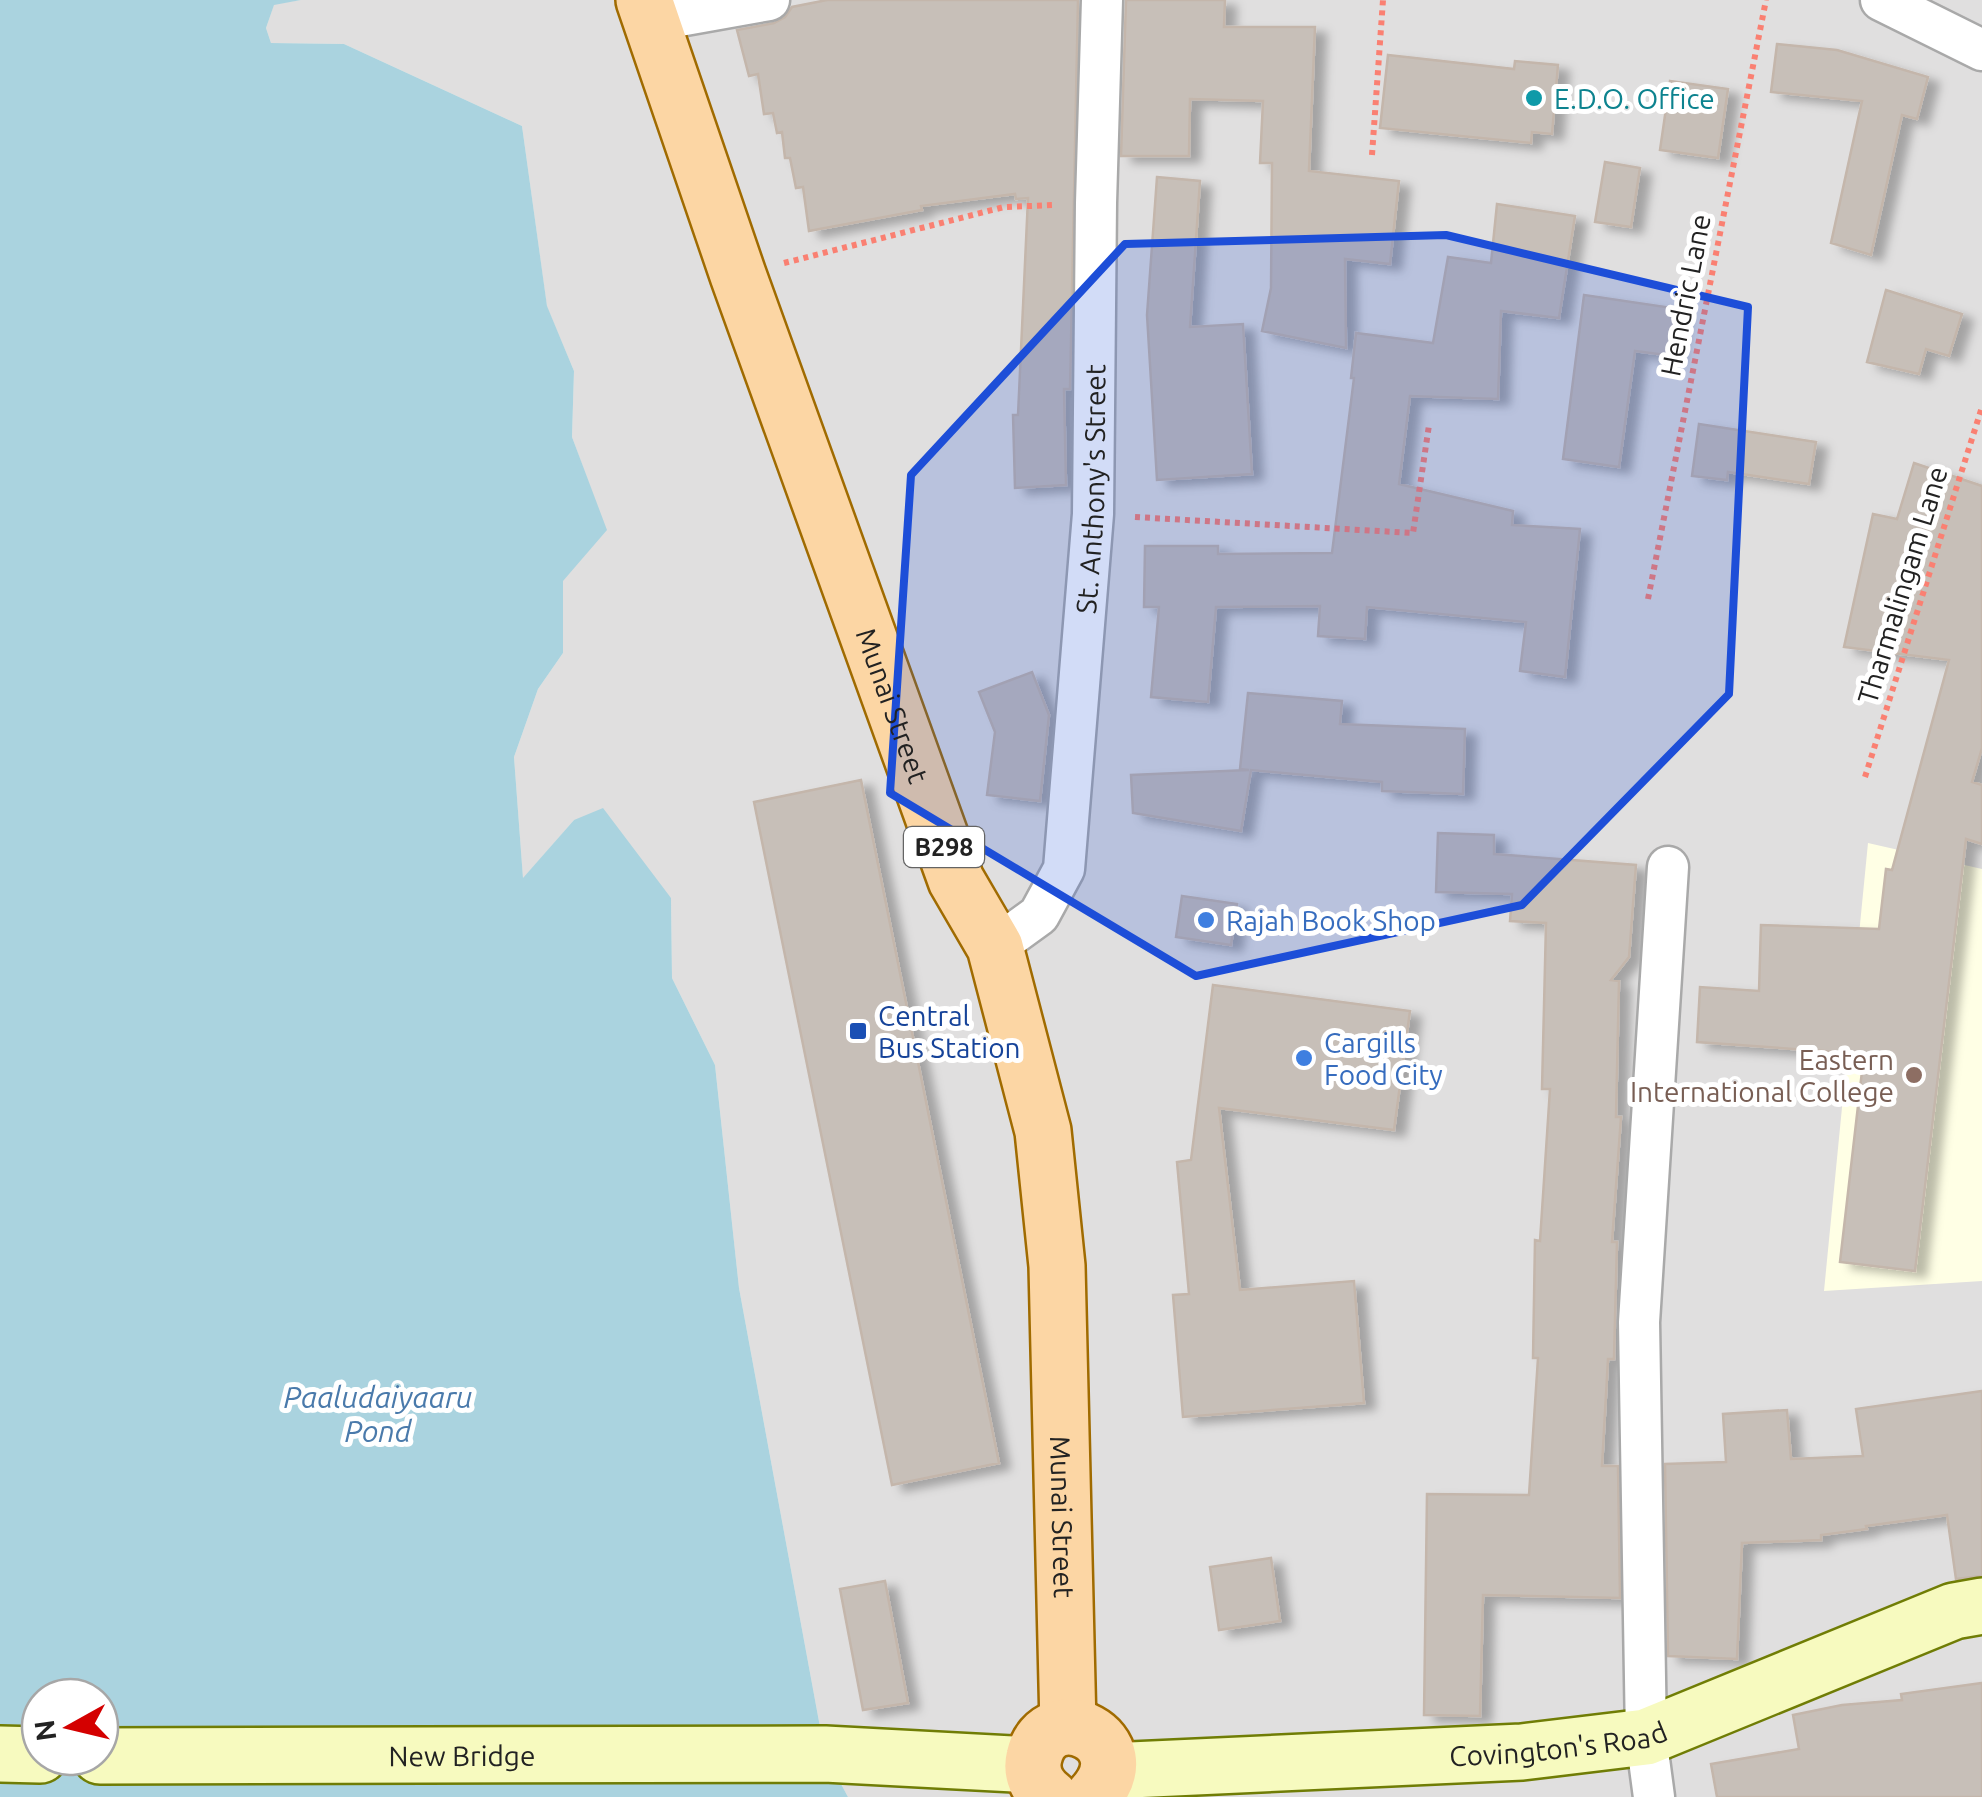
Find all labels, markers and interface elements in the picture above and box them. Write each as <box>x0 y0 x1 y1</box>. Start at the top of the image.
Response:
place label: E.D.O. Office <box>1554 83 1715 114</box>
marker: E.D.O. Office <box>1523 87 1545 109</box>
street label: Hendric Lane <box>1654 211 1716 379</box>
street label: St. Anthony's Street <box>1069 364 1110 615</box>
street label: Tharmalingam Lane <box>1851 463 1953 707</box>
street label: Munai Street <box>851 624 935 787</box>
road number: B298 <box>904 827 984 867</box>
place label: Rajah Book Shop <box>1226 905 1436 936</box>
marker: Rajah Book Shop <box>1195 909 1217 931</box>
place label: Central Bus Station <box>878 1000 1021 1063</box>
marker: Central Bus Station <box>847 1020 869 1042</box>
place label: Cargills Food City <box>1324 1027 1443 1090</box>
place label: Eastern International College <box>1630 1044 1894 1107</box>
marker: Cargills Food City <box>1293 1047 1315 1069</box>
marker: Eastern International College <box>1903 1064 1925 1086</box>
water label: Paaludaiyaaru Pond <box>283 1380 473 1448</box>
street label: Munai Street <box>1046 1435 1080 1598</box>
north arrow <box>20 1677 120 1777</box>
street label: Covington's Road <box>1449 1715 1671 1771</box>
text: N <box>28 1718 62 1743</box>
street label: New Bridge <box>389 1739 535 1771</box>

